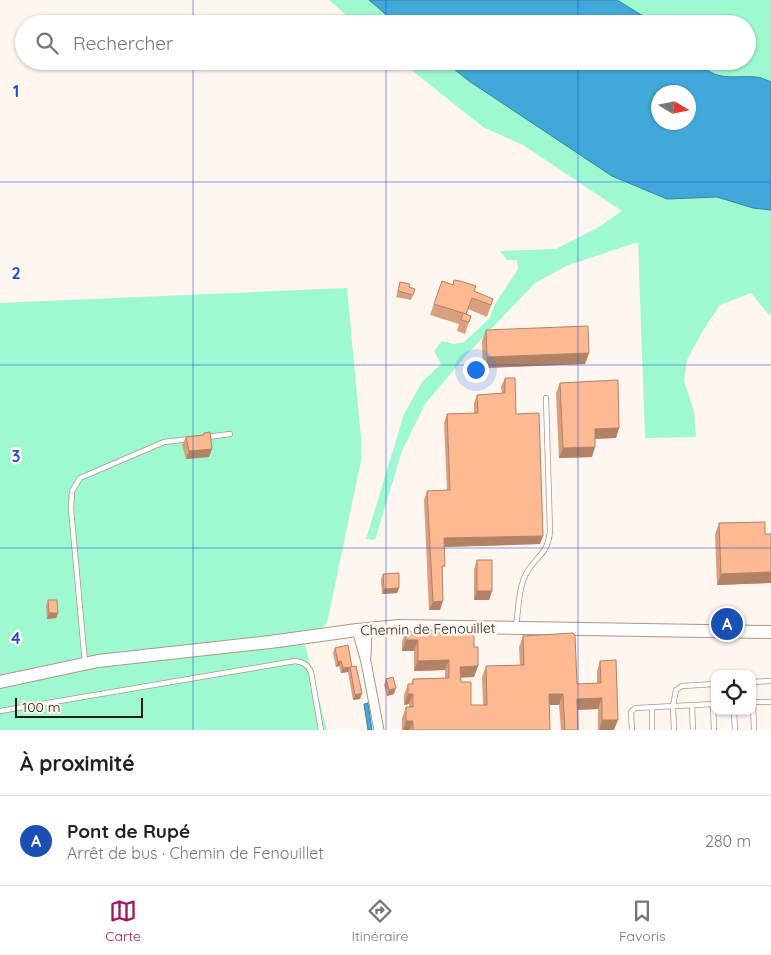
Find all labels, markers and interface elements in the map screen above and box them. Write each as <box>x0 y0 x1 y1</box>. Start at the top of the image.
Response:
search box <box>15 15 756 70</box>
icon: search <box>33 29 61 57</box>
text: Rechercher <box>73 31 173 55</box>
text: 1 <box>13 81 19 101</box>
north arrow <box>651 85 696 130</box>
text: 2 <box>11 263 21 283</box>
your location <box>463 357 489 383</box>
text: 3 <box>12 446 20 466</box>
pin: A <box>711 605 743 643</box>
street label: Chemin de Fenouillet <box>360 619 496 639</box>
text: 4 <box>11 628 21 648</box>
map controls <box>711 670 756 715</box>
button: locate <box>711 670 756 715</box>
scale bar <box>15 695 142 718</box>
text: 100 m <box>22 698 60 716</box>
text: À proximité <box>20 750 135 776</box>
text: Pont de Rupé <box>67 819 190 843</box>
text: A <box>31 831 41 851</box>
text: 280 m <box>705 831 751 851</box>
text: Arrêt de bus · Chemin de Fenouillet <box>67 843 324 863</box>
tab: Carte <box>105 897 141 945</box>
tab: Itinéraire <box>351 897 408 945</box>
tab: Favoris <box>619 897 666 945</box>

